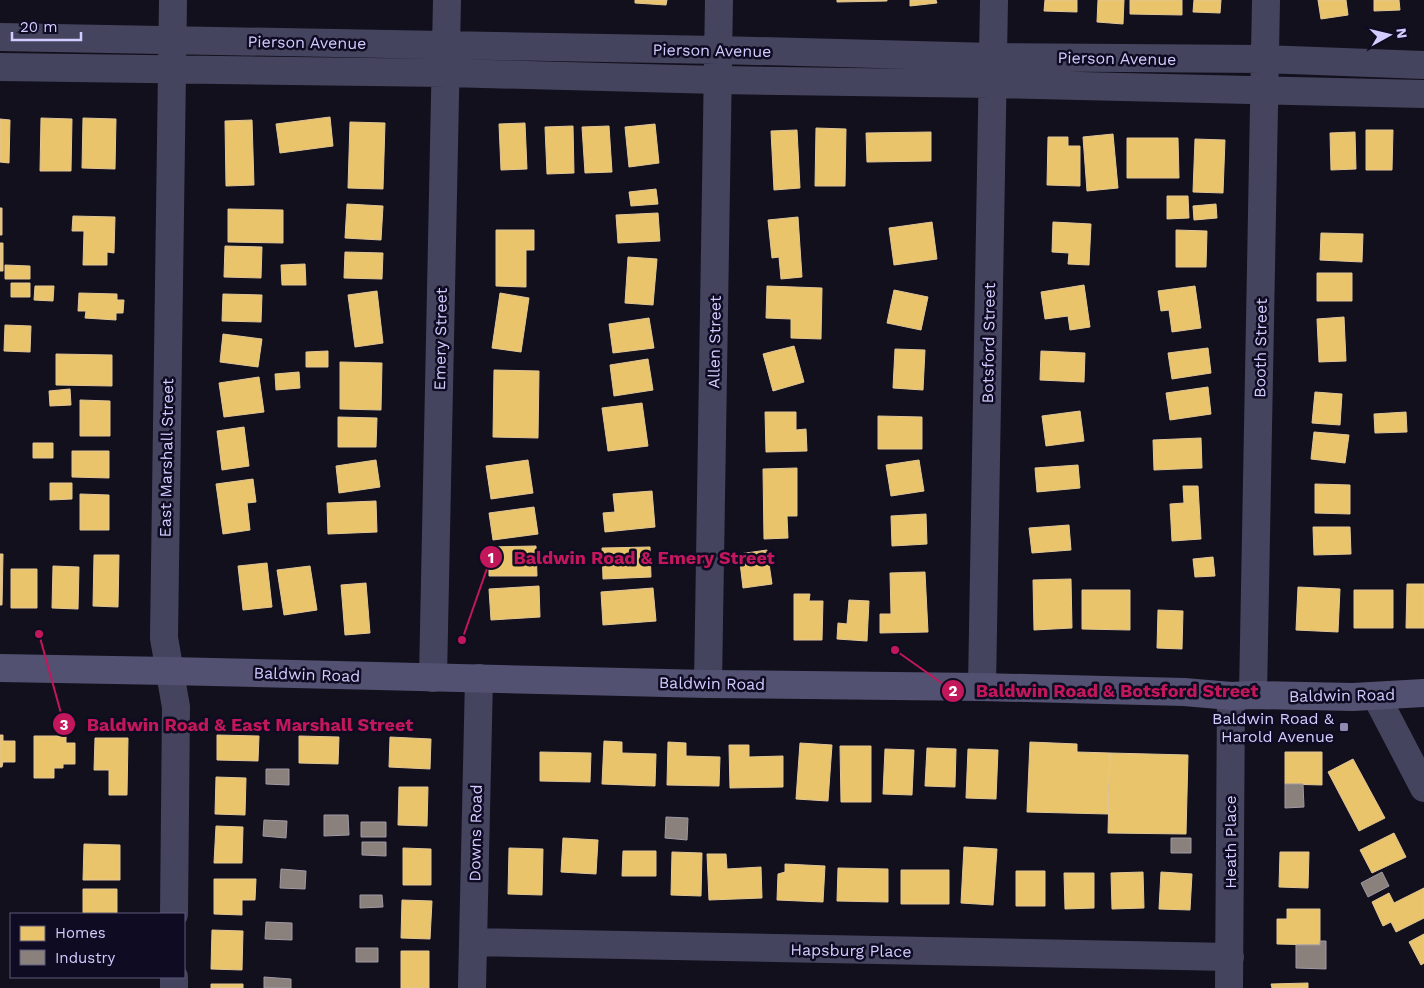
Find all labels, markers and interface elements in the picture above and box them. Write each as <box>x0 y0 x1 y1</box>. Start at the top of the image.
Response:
scale bar <box>12 10 81 42</box>
north arrow <box>1364 10 1414 60</box>
text: 20 m <box>20 18 58 36</box>
text: N <box>1393 27 1411 39</box>
street label: Pierson Avenue <box>247 32 367 53</box>
street label: Pierson Avenue <box>652 40 772 61</box>
street label: Pierson Avenue <box>1057 48 1177 69</box>
street label: Botsford Street <box>978 282 999 403</box>
street label: Emery Street <box>430 287 451 391</box>
street label: Allen Street <box>704 295 725 389</box>
street label: Booth Street <box>1250 298 1271 398</box>
street label: East Marshall Street <box>156 378 177 538</box>
callout: Baldwin Road & Emery Street <box>479 541 785 574</box>
text: Baldwin Road & Emery Street <box>513 547 775 568</box>
text: 1 <box>488 549 494 567</box>
street label: Baldwin Road <box>253 663 361 686</box>
street label: Baldwin Road <box>659 673 765 694</box>
callout: Baldwin Road & Botsford Street <box>941 675 1268 708</box>
text: Baldwin Road & Botsford Street <box>976 680 1258 701</box>
text: 2 <box>949 682 958 700</box>
street label: Baldwin Road <box>1289 685 1395 706</box>
callout: Baldwin Road & East Marshall Street <box>52 708 423 741</box>
place label: Baldwin Road & Harold Avenue <box>1212 709 1335 746</box>
text: Baldwin Road & East Marshall Street <box>87 714 413 735</box>
text: 3 <box>60 716 69 734</box>
marker: Baldwin Road & Harold Avenue <box>1338 721 1350 733</box>
street label: Downs Road <box>465 784 486 882</box>
street label: Heath Place <box>1221 795 1240 889</box>
legend <box>10 913 185 978</box>
text: Homes <box>55 924 106 942</box>
street label: Hapsburg Place <box>790 940 912 961</box>
text: Industry <box>55 949 116 967</box>

